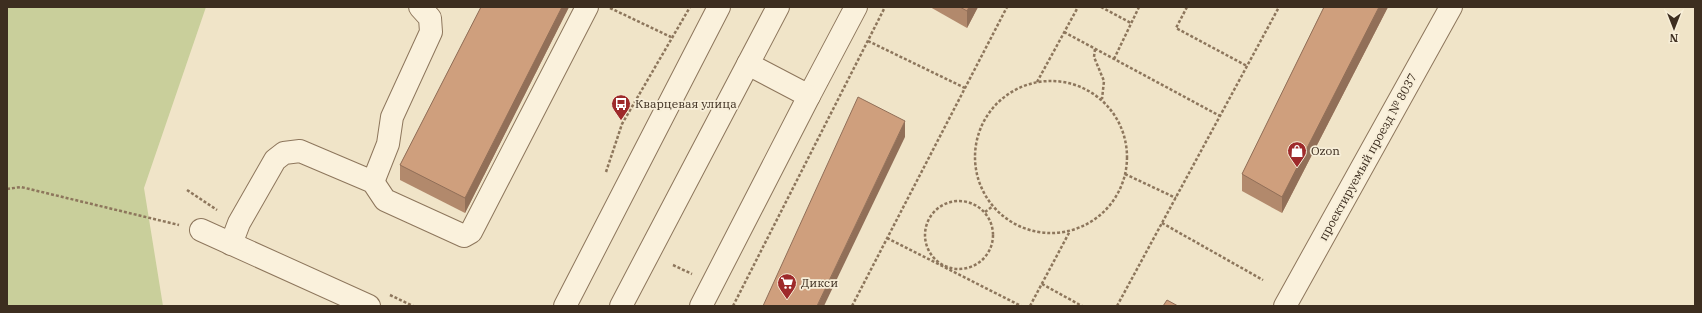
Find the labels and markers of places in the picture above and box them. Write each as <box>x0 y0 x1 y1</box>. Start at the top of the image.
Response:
bus stop icon: Кварцевая улица <box>610 93 632 121</box>
place label: Кварцевая улица <box>635 96 737 111</box>
shop icon: Ozon <box>1286 140 1308 168</box>
place label: Ozon <box>1311 143 1340 158</box>
supermarket icon: Дикси <box>776 272 798 300</box>
place label: Дикси <box>801 275 838 290</box>

